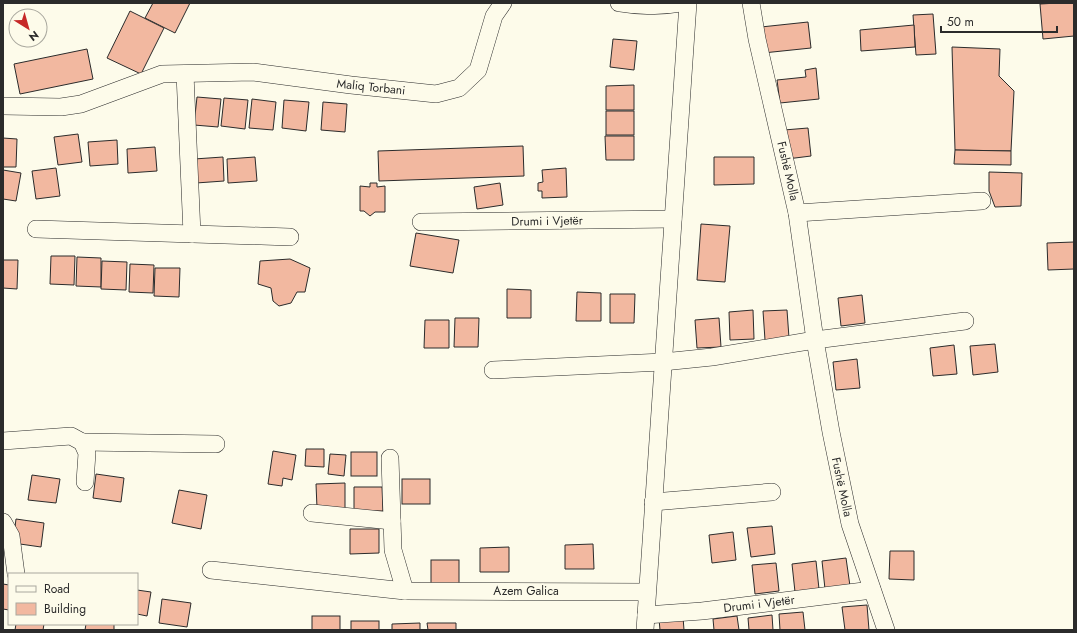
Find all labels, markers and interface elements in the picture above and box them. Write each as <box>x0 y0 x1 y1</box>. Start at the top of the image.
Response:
north arrow <box>8 8 48 48</box>
scale bar <box>941 8 1057 34</box>
text: 50 m <box>947 13 974 31</box>
text: N <box>26 27 42 45</box>
street label: Maliq Torbani <box>336 74 406 100</box>
street label: Fushë Molla <box>772 139 804 203</box>
street label: Drumi i Vjetër <box>511 211 584 231</box>
street label: Fushë Molla <box>827 456 857 519</box>
legend <box>8 573 138 625</box>
text: Road <box>44 580 70 598</box>
street label: Azem Galica <box>493 582 559 600</box>
street label: Drumi i Vjetër <box>722 591 797 617</box>
text: Building <box>44 600 86 618</box>

